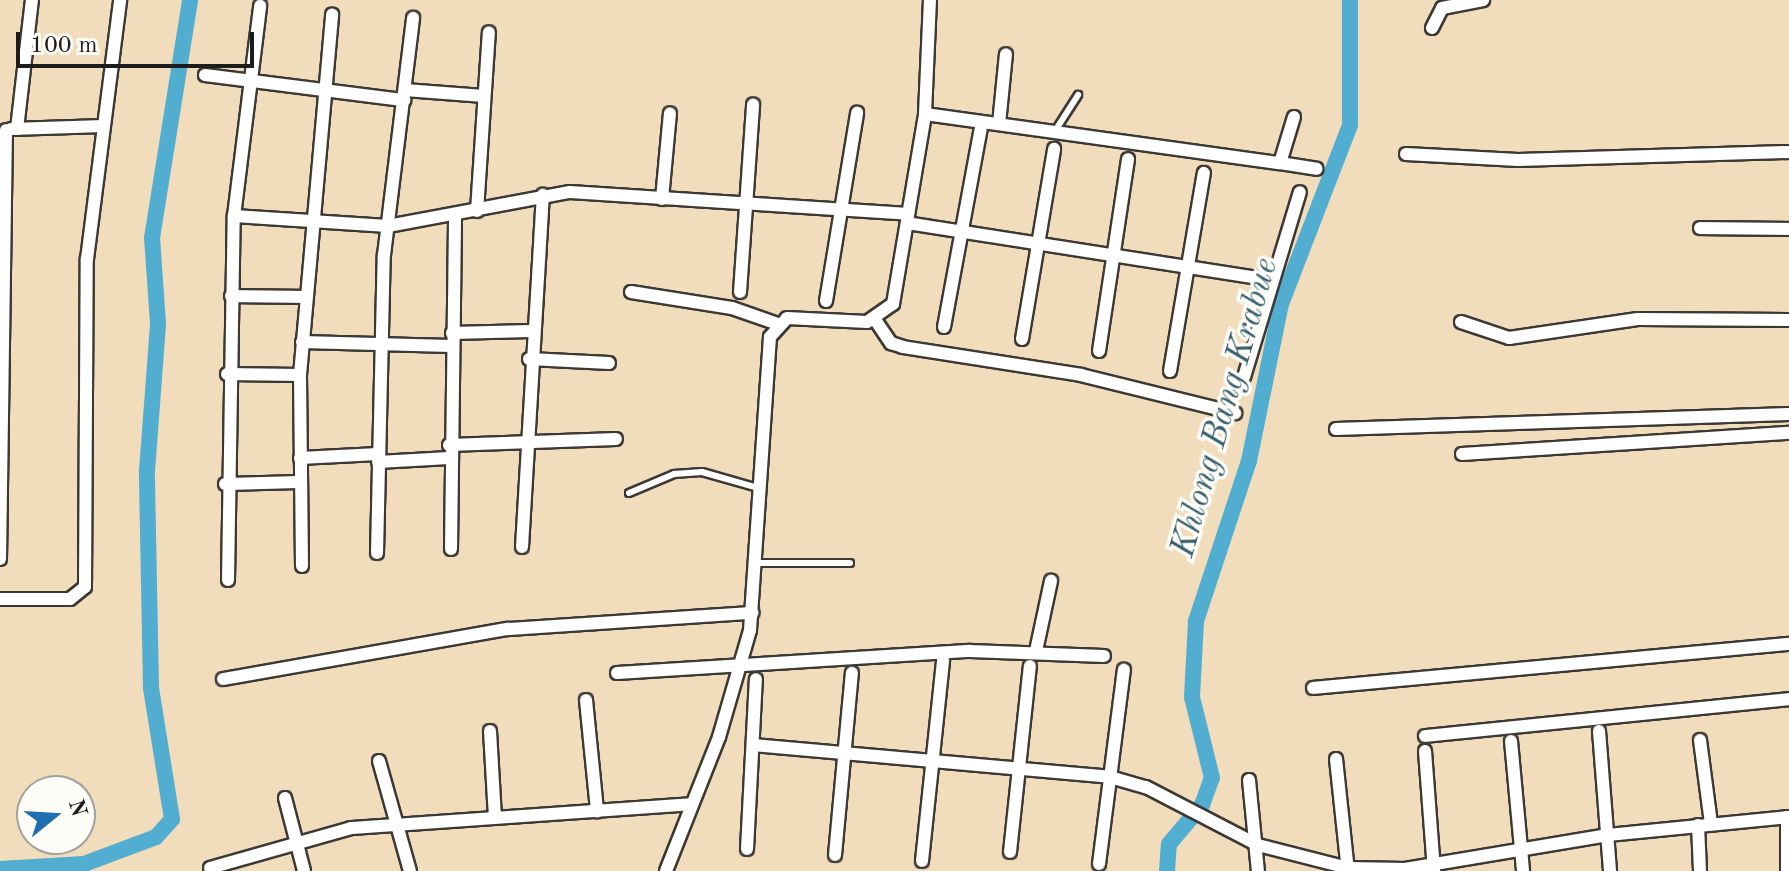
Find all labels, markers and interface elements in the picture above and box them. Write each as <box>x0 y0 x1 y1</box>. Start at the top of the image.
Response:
scale bar <box>20 16 258 66</box>
text: 100 m <box>30 34 98 58</box>
water label: Khlong Bang Krabue <box>1164 254 1288 562</box>
north arrow <box>16 775 96 855</box>
text: N <box>64 797 90 820</box>

